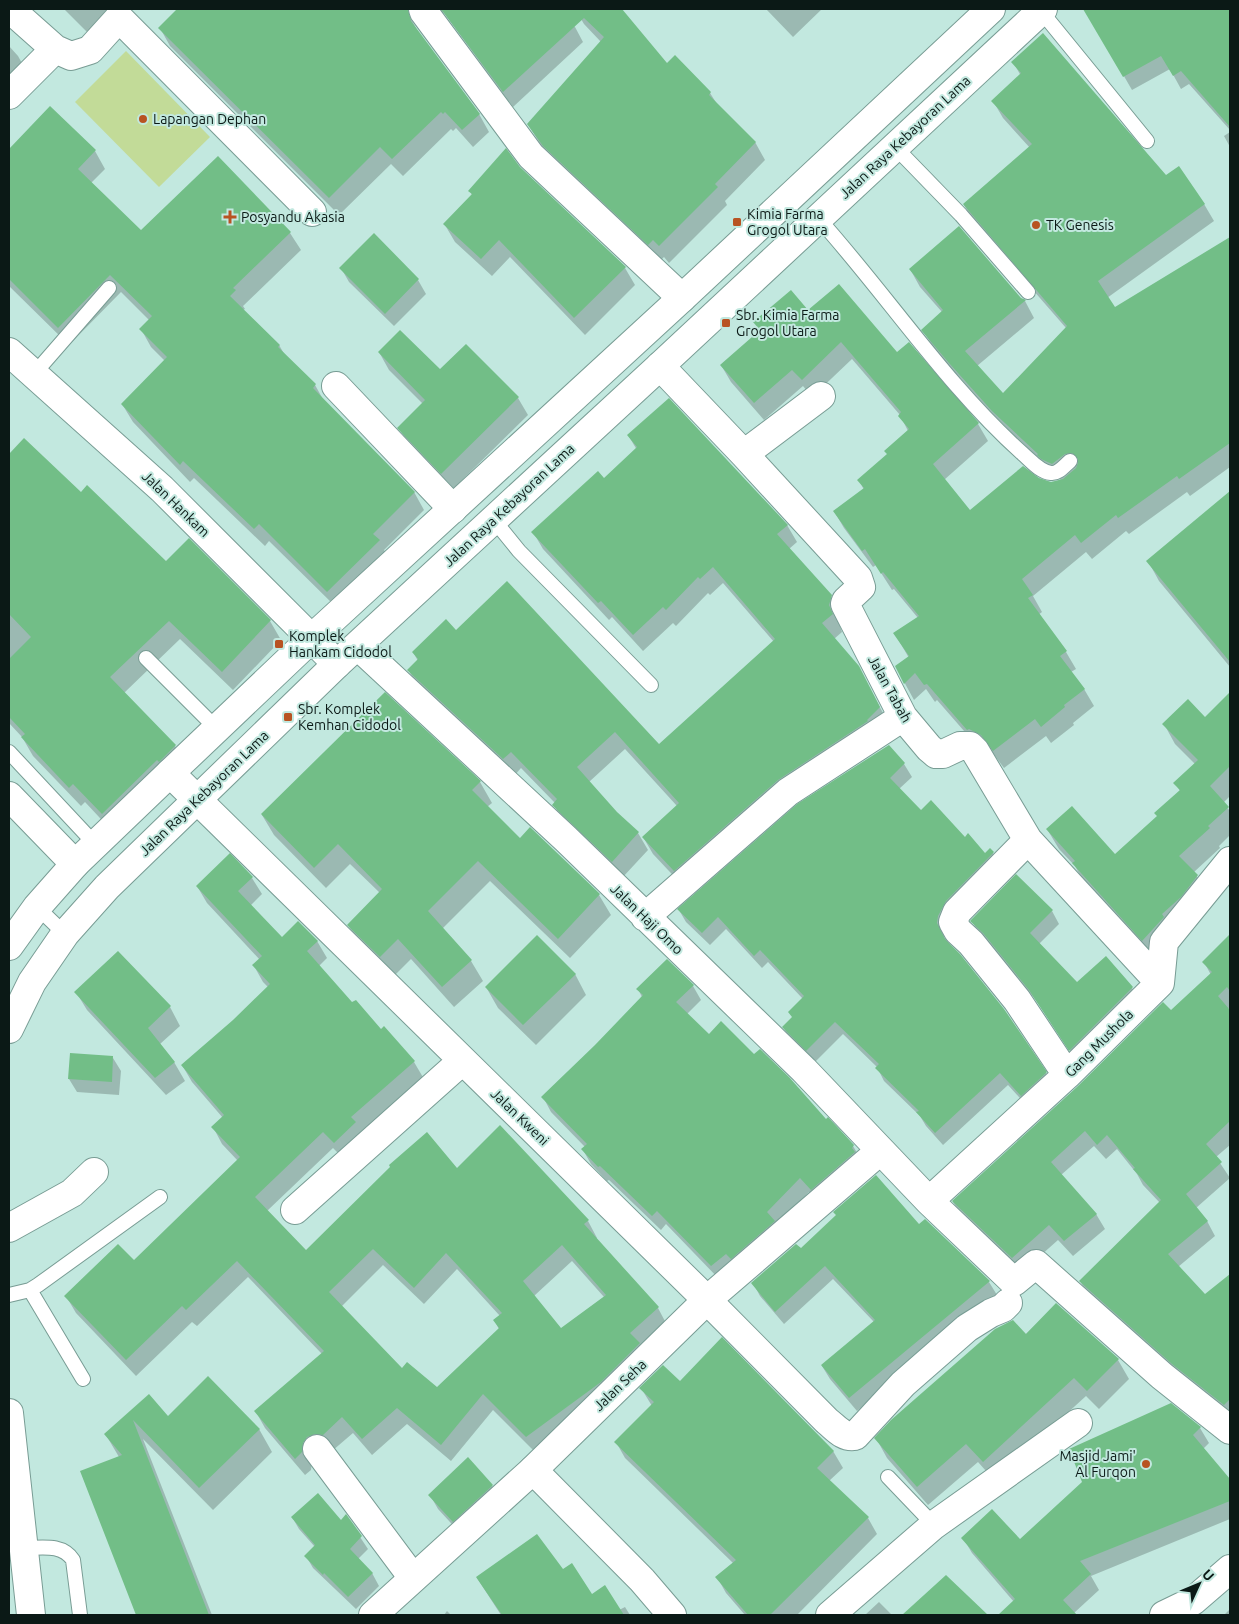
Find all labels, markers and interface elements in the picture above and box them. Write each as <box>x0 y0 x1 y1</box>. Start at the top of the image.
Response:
street label: Jalan Raya Kebayoran Lama <box>836 72 974 202</box>
place label: Lapangan Dephan <box>153 111 266 127</box>
marker: Lapangan Dephan <box>137 113 149 125</box>
place label: Kimia Farma Grogol Utara <box>747 206 828 238</box>
place label: Posyandu Akasia <box>241 209 345 225</box>
marker: Posyandu Akasia <box>223 210 237 224</box>
marker: Kimia Farma Grogol Utara <box>731 216 743 228</box>
place label: TK Genesis <box>1046 217 1114 233</box>
marker: TK Genesis <box>1030 219 1042 231</box>
place label: Sbr. Kimia Farma Grogol Utara <box>736 307 840 339</box>
marker: Sbr. Kimia Farma Grogol Utara <box>720 317 732 329</box>
street label: Jalan Raya Kebayoran Lama <box>440 440 578 570</box>
street label: Jalan Hankam <box>139 468 213 540</box>
place label: Komplek Hankam Cidodol <box>289 628 392 660</box>
marker: Komplek Hankam Cidodol <box>273 638 285 650</box>
street label: Jalan Tabah <box>865 653 915 725</box>
place label: Sbr. Komplek Kemhan Cidodol <box>298 701 401 733</box>
marker: Sbr. Komplek Kemhan Cidodol <box>282 711 294 723</box>
street label: Jalan Raya Kebayoran Lama <box>136 727 272 859</box>
street label: Jalan Haji Omo <box>608 880 686 958</box>
street label: Gang Mushola <box>1062 1006 1136 1080</box>
street label: Jalan Kweni <box>488 1085 552 1149</box>
street label: Jalan Seha <box>591 1356 649 1414</box>
place label: Masjid Jami' Al Furqon <box>1059 1448 1136 1480</box>
marker: Masjid Jami' Al Furqon <box>1140 1458 1152 1470</box>
north arrow <box>1174 1559 1224 1609</box>
text: U <box>1199 1566 1218 1584</box>

